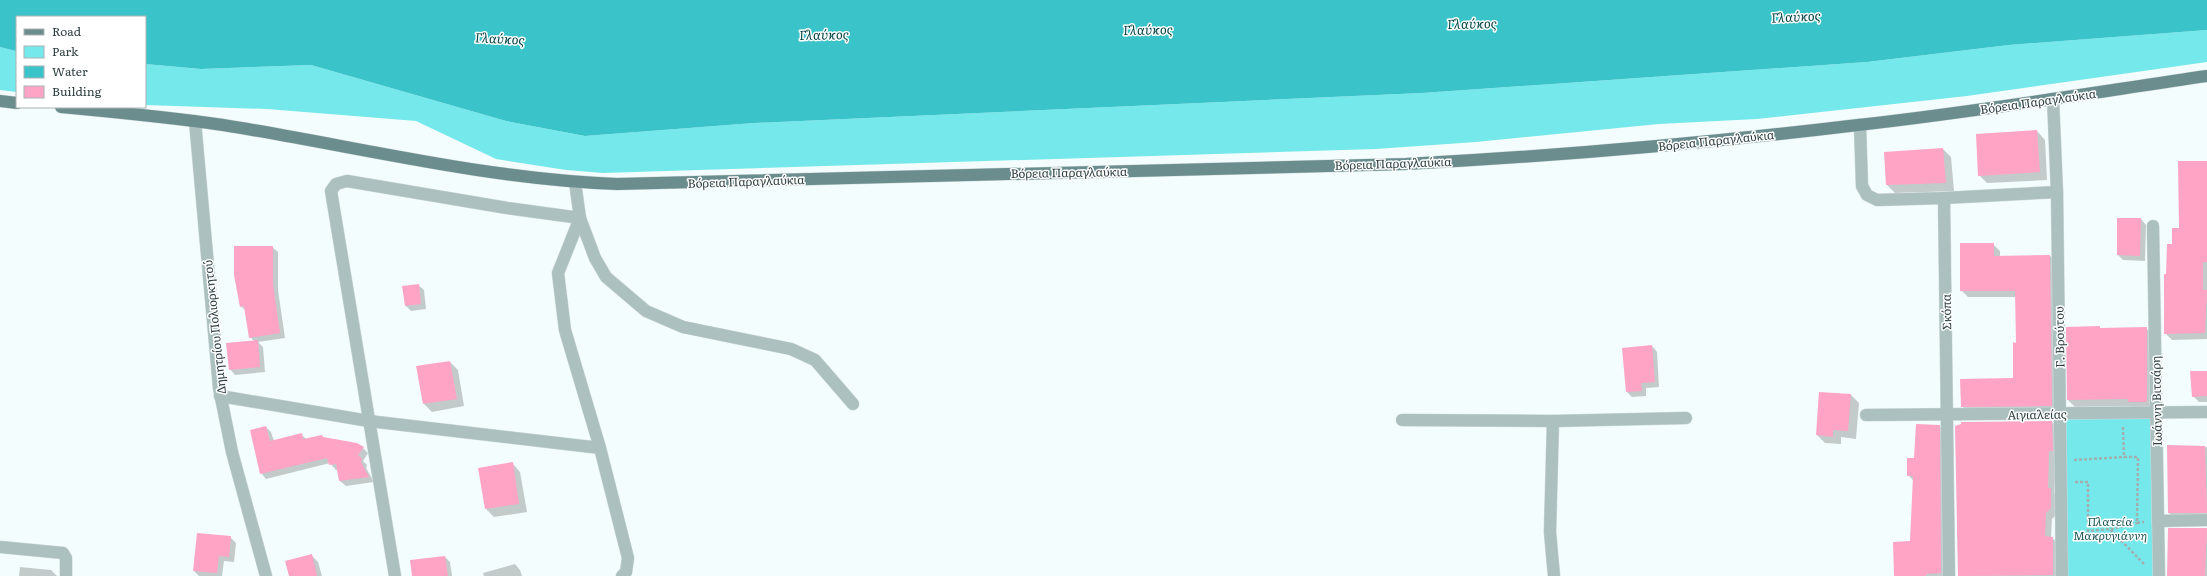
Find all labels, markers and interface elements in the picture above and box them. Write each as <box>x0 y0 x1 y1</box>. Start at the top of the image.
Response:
water label: Γλαύκος <box>1771 5 1821 27</box>
water label: Γλαύκος <box>1447 13 1497 33</box>
legend <box>16 16 146 108</box>
water label: Γλαύκος <box>1123 19 1173 39</box>
text: Road <box>52 22 82 40</box>
water label: Γλαύκος <box>799 24 849 44</box>
water label: Γλαύκος <box>475 27 525 49</box>
text: Park <box>52 42 79 60</box>
text: Water <box>52 62 88 80</box>
text: Building <box>52 82 102 100</box>
street label: Βόρεια Παραγλαύκια <box>1979 84 2098 118</box>
street label: Βόρεια Παραγλαύκια <box>1657 125 1776 155</box>
street label: Βόρεια Παραγλαύκια <box>1334 152 1452 174</box>
street label: Βόρεια Παραγλαύκια <box>1010 162 1128 182</box>
street label: Βόρεια Παραγλαύκια <box>687 170 805 192</box>
street label: Δημητρίου Πολιορκητού <box>198 259 230 395</box>
street label: Σκόπα <box>1937 293 1955 330</box>
street label: Γ. Βρούτου <box>2049 306 2069 368</box>
street label: Ιωάννη Βιτσάρη <box>2146 356 2166 446</box>
street label: Αιγιαλείας <box>2007 404 2067 424</box>
park label: Πλατεία Μακρυγιάννη <box>2073 512 2147 544</box>

